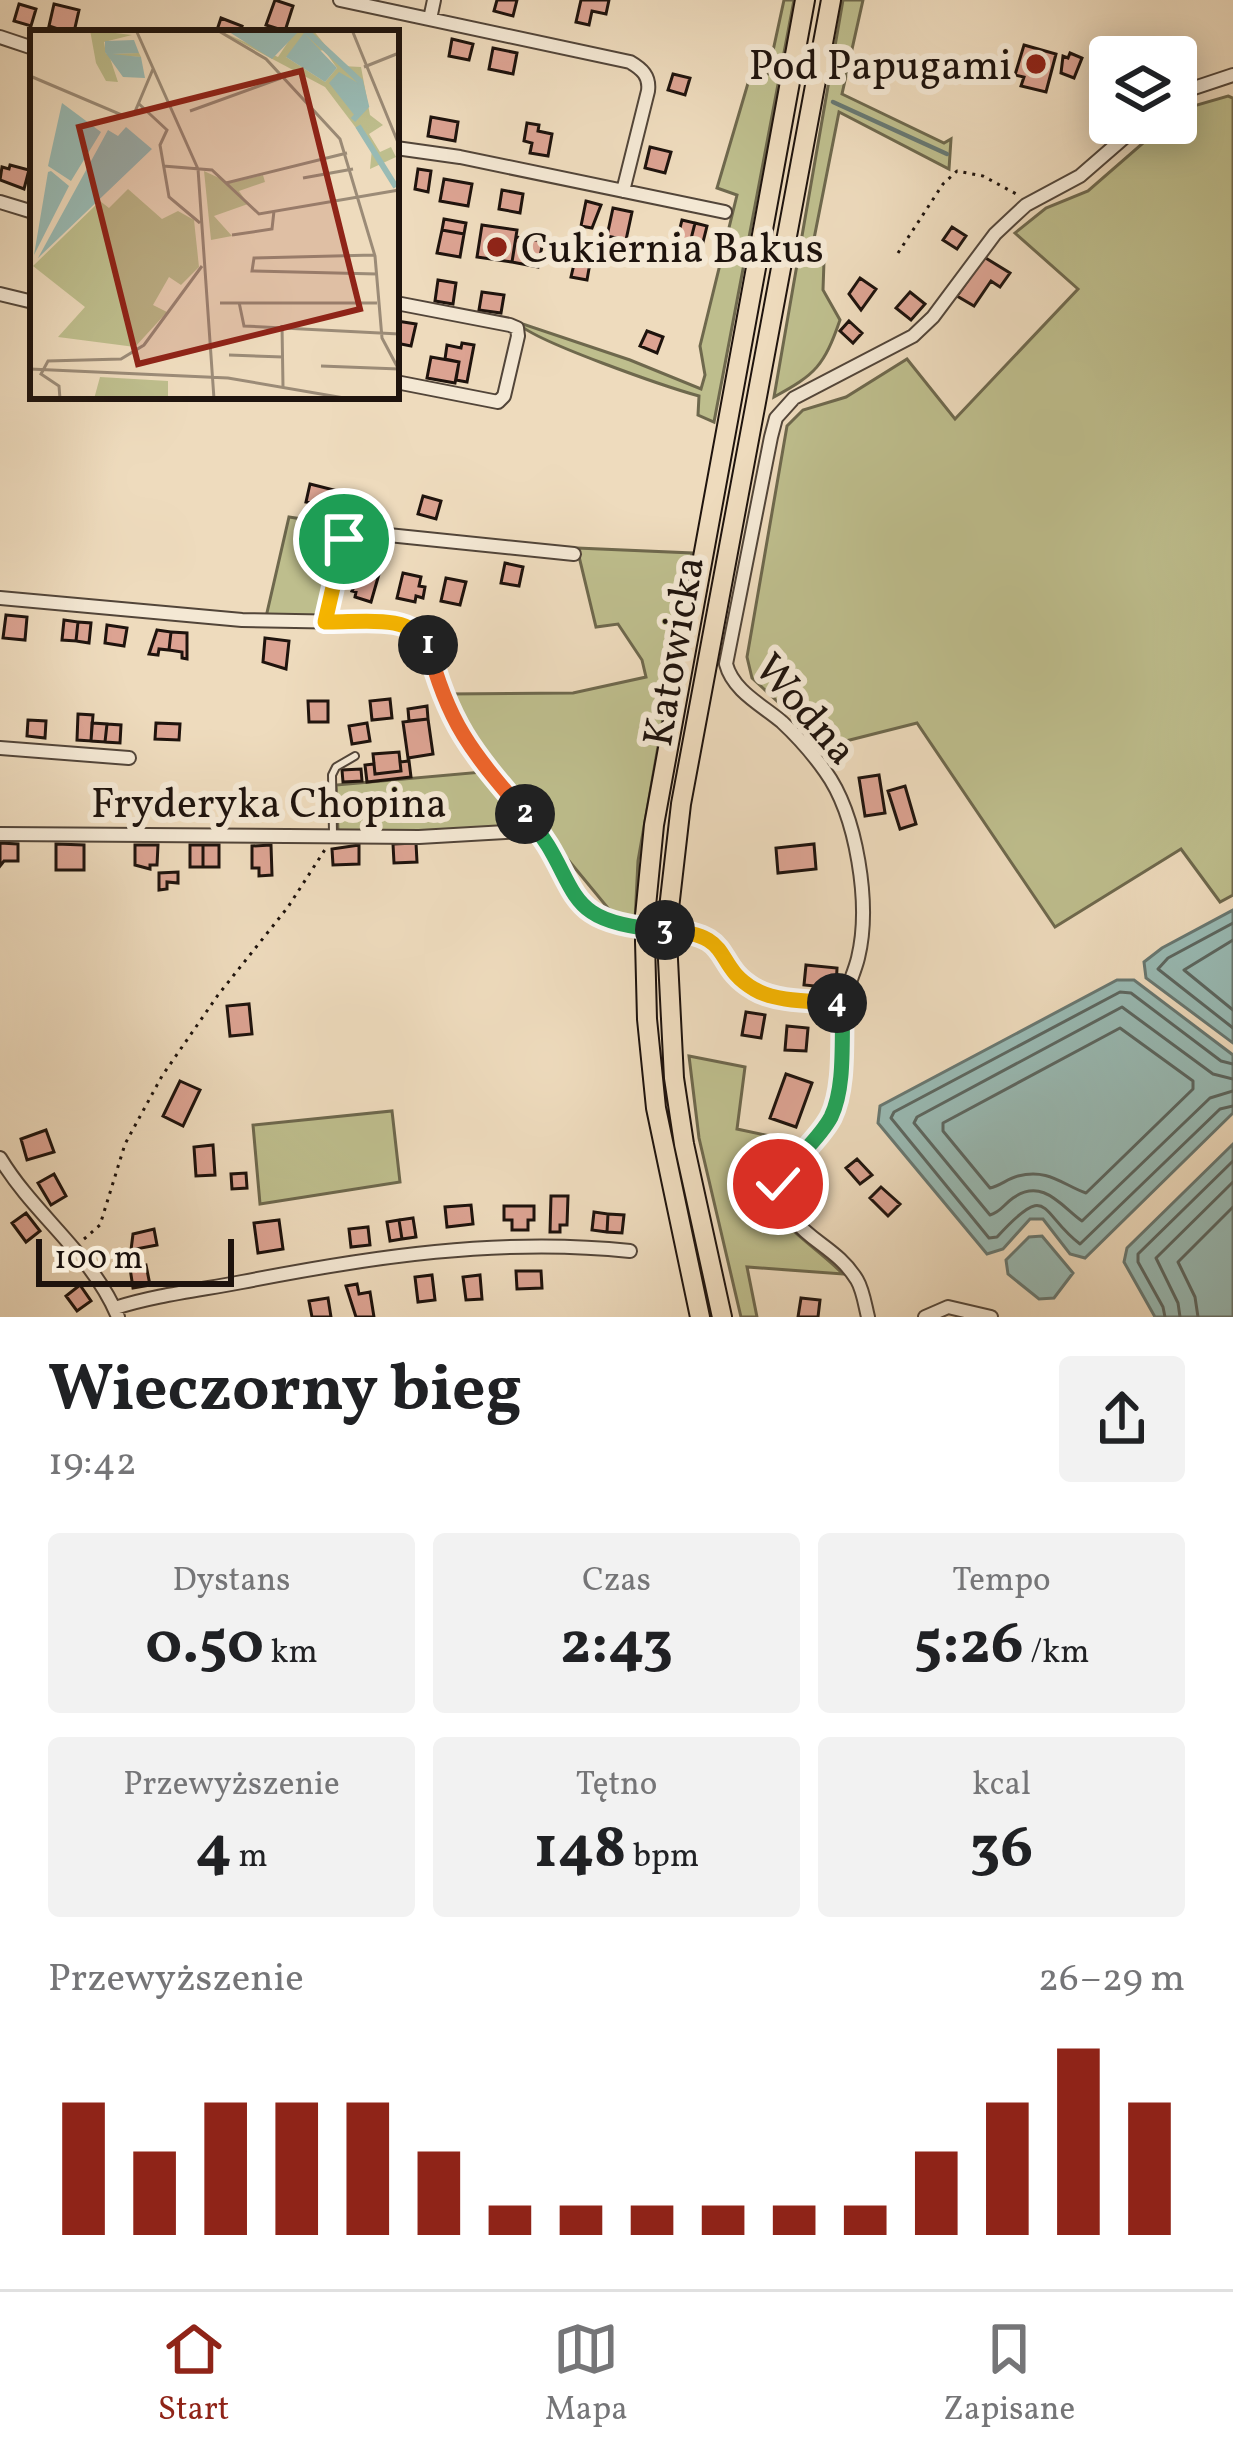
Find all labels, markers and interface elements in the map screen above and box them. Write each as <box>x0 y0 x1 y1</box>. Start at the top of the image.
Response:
inset map <box>30 30 399 399</box>
map controls <box>1089 36 1197 144</box>
button: layers <box>1089 36 1197 144</box>
place label: Pod Papugami <box>749 39 1012 98</box>
marker: Pod Papugami <box>1023 51 1049 77</box>
place label: Cukiernia Bakus <box>521 222 824 281</box>
marker: Cukiernia Bakus <box>484 234 510 260</box>
pin <box>293 488 395 590</box>
icon: arrive <box>311 506 377 572</box>
street label: Katowicka <box>631 552 722 751</box>
pin: 1 <box>398 615 458 675</box>
text: 1 <box>421 622 435 668</box>
street label: Wodna <box>738 642 869 780</box>
street label: Fryderyka Chopina <box>91 777 447 836</box>
pin: 2 <box>495 784 555 844</box>
text: 2 <box>516 791 534 837</box>
pin: 3 <box>635 900 695 960</box>
text: 3 <box>657 907 673 953</box>
pin: 4 <box>807 973 867 1033</box>
text: 4 <box>827 980 847 1026</box>
pin <box>727 1133 829 1235</box>
icon: check <box>745 1151 811 1217</box>
scale bar <box>36 1233 234 1286</box>
text: 100 m <box>54 1237 143 1283</box>
text: Wieczorny bieg <box>48 1346 522 1438</box>
button: share <box>1059 1356 1185 1482</box>
text: 19:42 <box>48 1437 137 1491</box>
text: Dystans <box>173 1559 290 1605</box>
text: Czas <box>582 1559 651 1605</box>
text: Tempo <box>952 1559 1051 1605</box>
text: 0.50 <box>145 1605 264 1688</box>
text: 2:43 <box>560 1605 673 1688</box>
text: 5:26 <box>914 1605 1024 1688</box>
text: km <box>264 1631 318 1677</box>
text: /km <box>1024 1631 1089 1677</box>
text: Przewyższenie <box>123 1763 340 1809</box>
text: Tętno <box>576 1763 657 1809</box>
text: kcal <box>972 1763 1031 1809</box>
text: 4 <box>195 1809 232 1892</box>
text: 148 <box>534 1809 626 1892</box>
text: 36 <box>970 1809 1033 1892</box>
text: m <box>232 1835 268 1881</box>
text: bpm <box>626 1835 699 1881</box>
text: Przewyższenie <box>48 1953 304 2007</box>
text: 26–29 m <box>1038 1953 1185 2007</box>
tab: Start <box>158 2316 229 2434</box>
tab: Mapa <box>545 2316 628 2434</box>
tab: Zapisane <box>943 2316 1075 2434</box>

